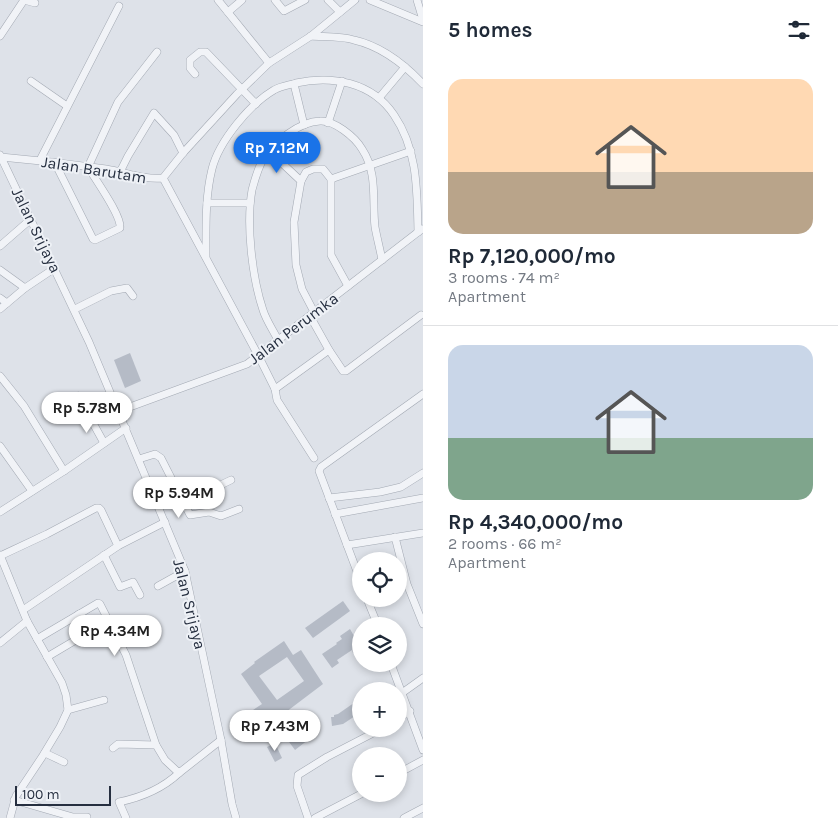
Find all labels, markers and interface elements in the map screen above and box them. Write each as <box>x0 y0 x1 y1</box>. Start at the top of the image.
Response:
icon: filters <box>785 16 813 44</box>
text: 5 homes <box>448 18 533 42</box>
icon: home <box>586 112 676 202</box>
pin: Rp 7.12M <box>225 132 329 174</box>
text: Rp 7.12M <box>245 138 309 157</box>
street label: Jalan Barutam <box>40 152 148 187</box>
street label: Jalan Srijaya <box>8 185 65 276</box>
text: Rp 7,120,000/mo <box>448 244 616 268</box>
text: 3 rooms · 74 m² <box>448 268 560 287</box>
text: Apartment <box>448 287 526 306</box>
street label: Jalan Perumka <box>245 289 342 368</box>
icon: home <box>586 377 676 467</box>
pin: Rp 5.78M <box>35 392 139 434</box>
text: Rp 5.78M <box>52 398 122 417</box>
pin: Rp 5.94M <box>127 476 231 519</box>
text: Rp 5.94M <box>144 483 214 502</box>
text: Rp 4,340,000/mo <box>448 510 623 534</box>
text: 2 rooms · 66 m² <box>448 534 562 553</box>
map controls <box>352 552 407 802</box>
button: locate <box>352 552 407 607</box>
text: Apartment <box>448 553 526 572</box>
street label: Jalan Srijaya <box>169 557 210 651</box>
pin: Rp 4.34M <box>63 614 167 657</box>
button: layers <box>352 617 407 672</box>
text: Rp 4.34M <box>80 621 150 640</box>
button: + <box>352 682 407 737</box>
pin: Rp 7.43M <box>223 710 327 752</box>
text: Rp 7.43M <box>241 716 309 735</box>
button: − <box>352 747 407 802</box>
scale bar <box>15 783 111 806</box>
text: 100 m <box>22 786 60 803</box>

